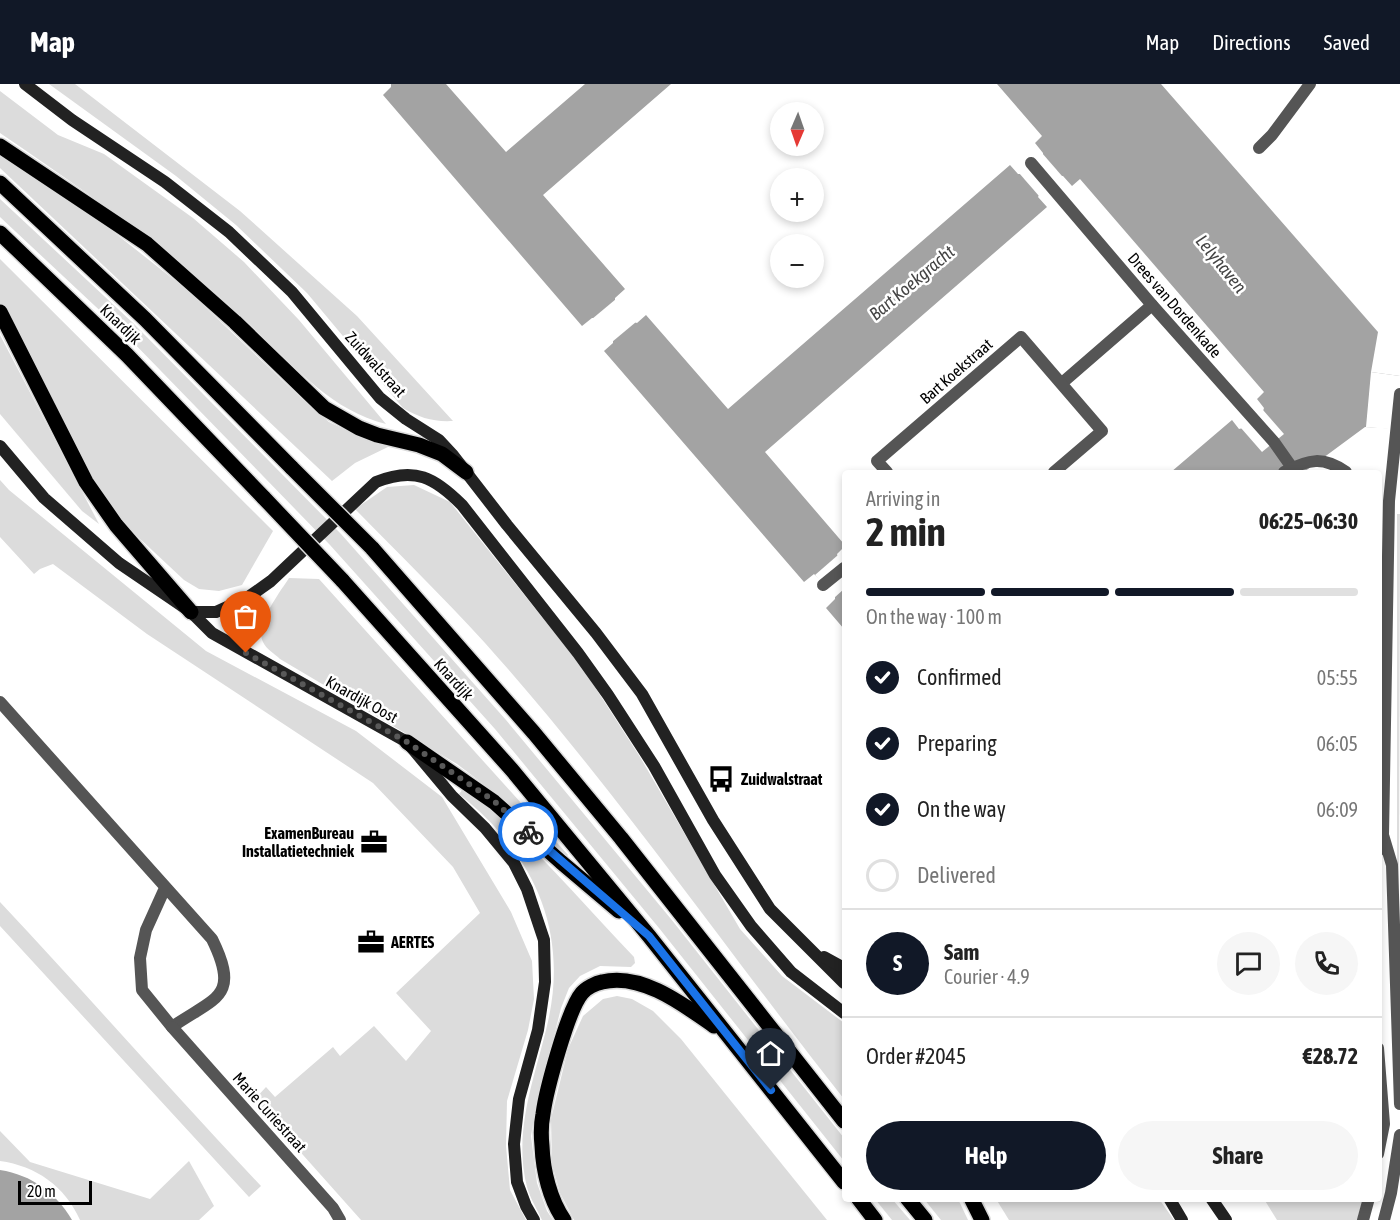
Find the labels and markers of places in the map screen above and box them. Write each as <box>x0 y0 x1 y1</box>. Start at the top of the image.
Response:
pin <box>220 591 271 653</box>
bus stop icon: Zuidwalstraat <box>706 764 736 794</box>
place label: Zuidwalstraat <box>741 770 823 788</box>
place label: ExamenBureau Installatietechniek <box>242 824 355 860</box>
office icon: ExamenBureau Installatietechniek <box>359 827 389 857</box>
office icon: AERTES <box>356 927 386 957</box>
place label: AERTES <box>390 933 434 951</box>
pin <box>745 1028 796 1090</box>

